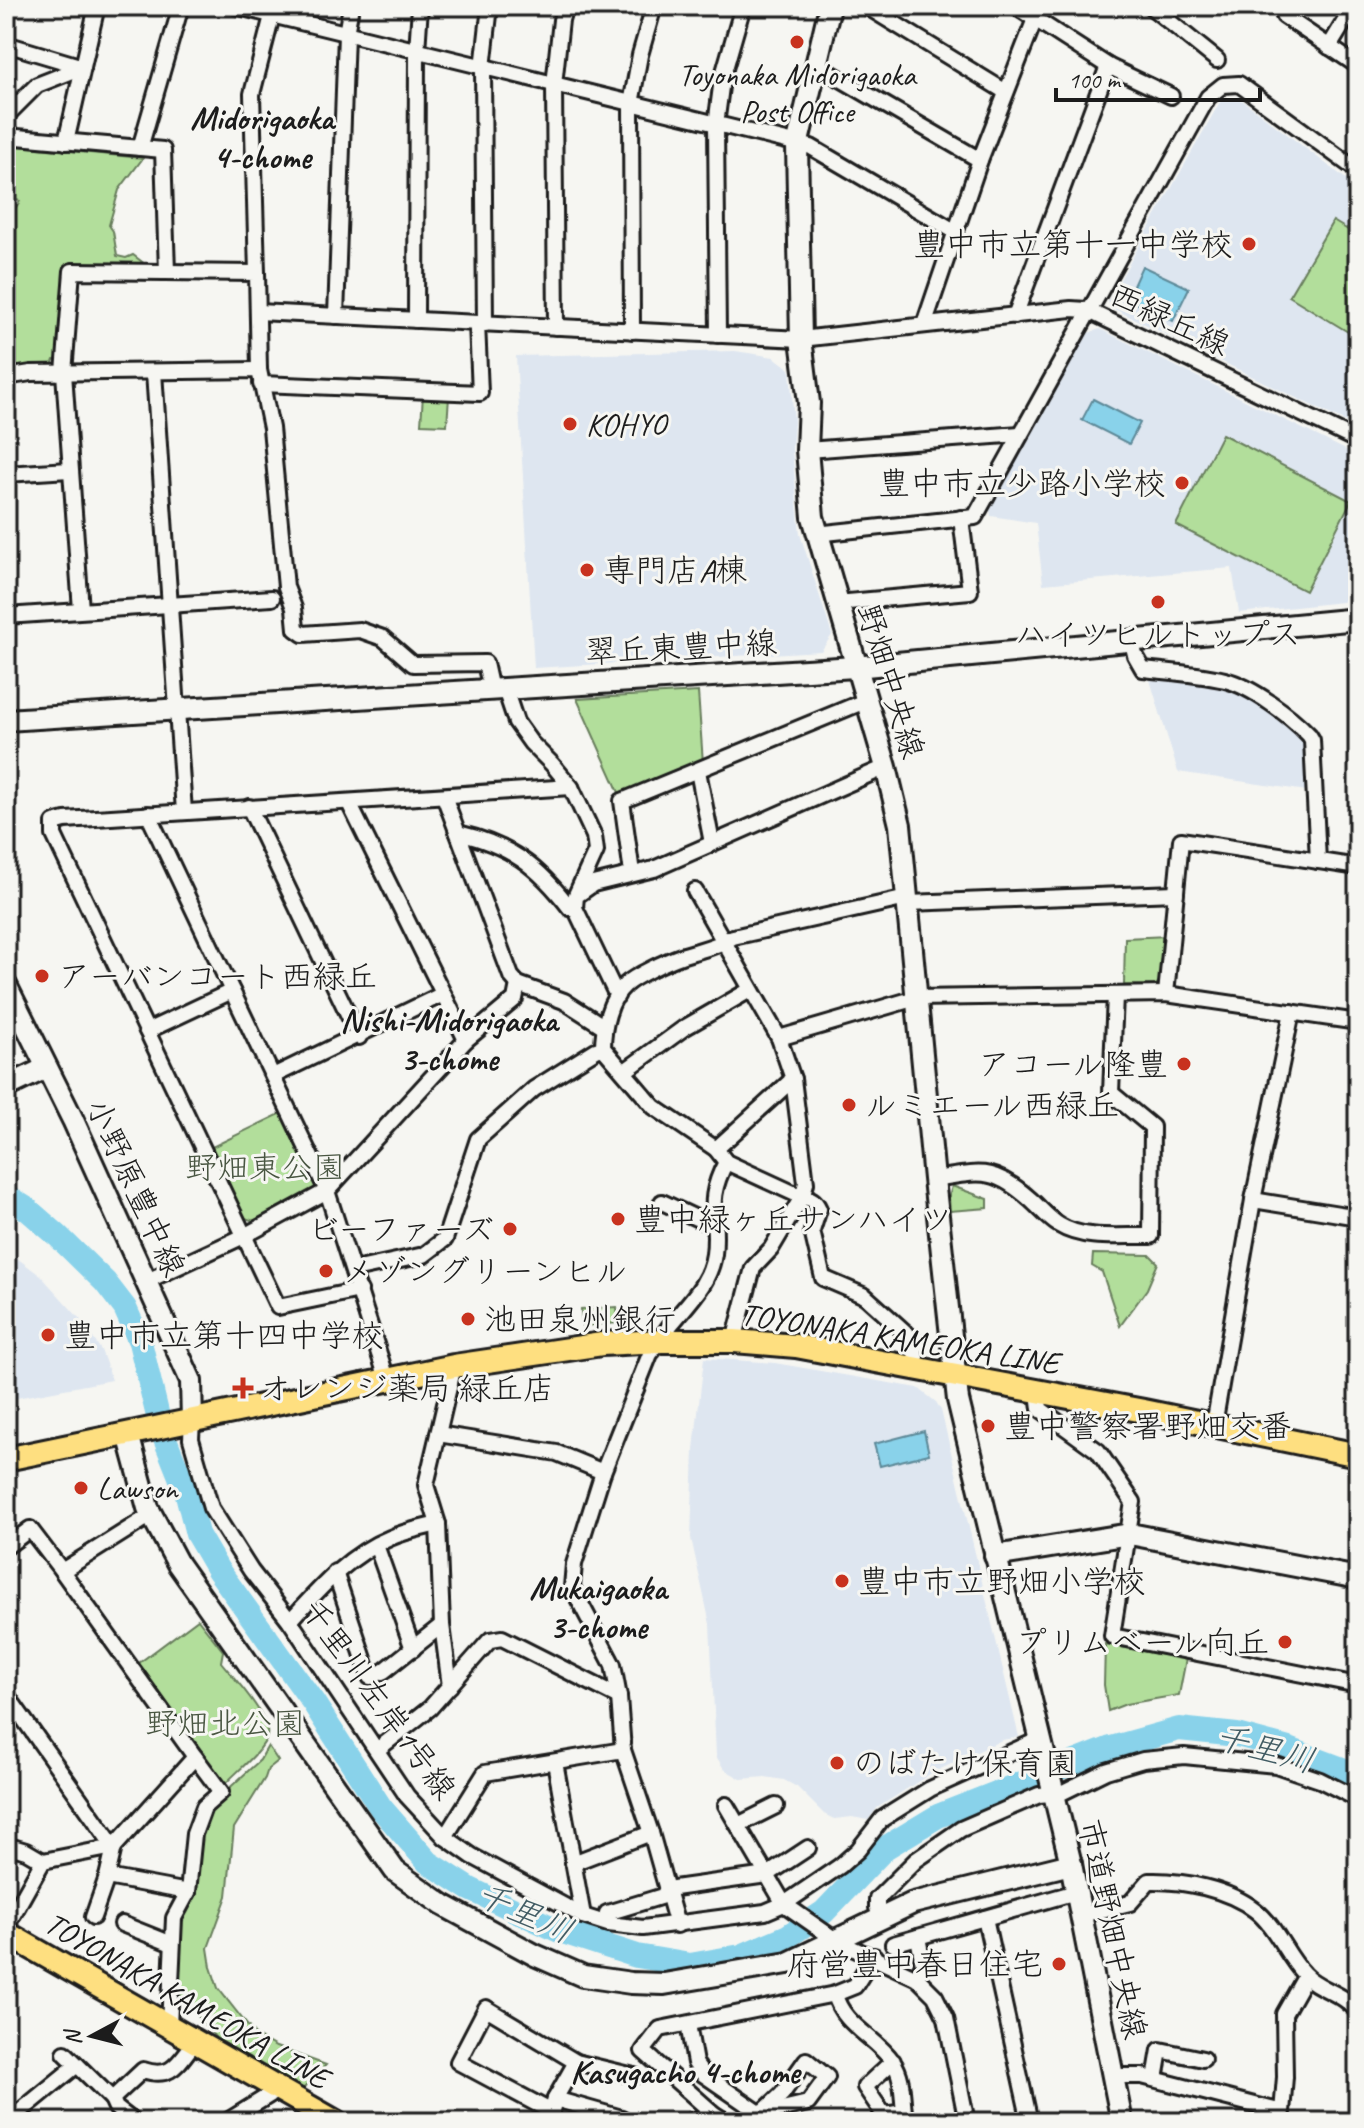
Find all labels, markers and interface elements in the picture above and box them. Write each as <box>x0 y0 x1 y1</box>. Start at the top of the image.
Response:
marker: Toyonaka Midorigaoka Post Office <box>788 33 806 51</box>
scale bar <box>1056 52 1260 102</box>
place label: Toyonaka Midorigaoka Post Office <box>678 54 918 132</box>
text: 100 m <box>1068 65 1122 95</box>
district label: Midorigaoka 4-chome <box>190 96 336 178</box>
place label: 豊中市立第十一中学校 <box>913 224 1233 265</box>
marker: 豊中市立第十一中学校 <box>1240 235 1258 253</box>
street label: 西緑丘線 <box>1103 274 1236 365</box>
place label: KOHYO <box>586 404 669 445</box>
marker: KOHYO <box>561 415 579 433</box>
place label: 豊中市立少路小学校 <box>878 463 1166 504</box>
marker: 豊中市立少路小学校 <box>1173 474 1191 492</box>
place label: 専門店A棟 <box>603 550 747 591</box>
marker: 専門店A棟 <box>578 561 596 579</box>
marker: ハイツヒルトップス <box>1149 593 1167 611</box>
street label: 野畑中央線 <box>848 599 934 764</box>
place label: ハイツヒルトップス <box>1015 614 1301 655</box>
street label: 翠丘東豊中線 <box>584 622 778 673</box>
place label: アーバンコート西緑丘 <box>58 956 377 997</box>
marker: アーバンコート西緑丘 <box>33 967 51 985</box>
district label: Nishi-Midorigaoka 3-chome <box>340 998 560 1080</box>
place label: アコール隆豊 <box>978 1044 1168 1085</box>
marker: アコール隆豊 <box>1175 1055 1193 1073</box>
place label: ルミエール西緑丘 <box>865 1085 1119 1126</box>
street label: 小野原豊中線 <box>76 1092 195 1283</box>
marker: ルミエール西緑丘 <box>840 1096 858 1114</box>
park label: 野畑東公園 <box>185 1147 345 1188</box>
place label: 豊中緑ヶ丘サンハイツ <box>634 1199 953 1240</box>
place label: ビーファーズ <box>307 1209 494 1250</box>
marker: 豊中緑ヶ丘サンハイツ <box>609 1210 627 1228</box>
marker: ビーファーズ <box>501 1220 519 1238</box>
place label: メゾングリーンヒル <box>342 1251 627 1292</box>
marker: メゾングリーンヒル <box>317 1262 335 1280</box>
street label: TOYONAKA KAMEOKA LINE <box>738 1293 1066 1385</box>
place label: 池田泉州銀行 <box>484 1299 676 1340</box>
marker: 池田泉州銀行 <box>459 1310 477 1328</box>
place label: 豊中市立第十四中学校 <box>64 1315 384 1356</box>
marker: 豊中市立第十四中学校 <box>39 1326 57 1344</box>
place label: オレンジ薬局 緑丘店 <box>259 1368 555 1409</box>
marker: オレンジ薬局 緑丘店 <box>234 1379 252 1397</box>
place label: 豊中警察署野畑交番 <box>1004 1406 1292 1447</box>
marker: 豊中警察署野畑交番 <box>979 1417 997 1435</box>
place label: Lawson <box>97 1468 179 1509</box>
marker: Lawson <box>72 1479 90 1497</box>
place label: 豊中市立野畑小学校 <box>858 1561 1146 1602</box>
district label: Mukaigaoka 3-chome <box>529 1566 669 1648</box>
marker: 豊中市立野畑小学校 <box>833 1572 851 1590</box>
street label: 千里川左岸1号線 <box>292 1591 465 1808</box>
place label: プリムベール向丘 <box>1015 1622 1269 1663</box>
marker: プリムベール向丘 <box>1276 1633 1294 1651</box>
park label: 野畑北公園 <box>145 1703 305 1744</box>
water label: 千里川 <box>1210 1715 1320 1782</box>
place label: のばたけ保育園 <box>853 1743 1077 1784</box>
marker: のばたけ保育園 <box>828 1754 846 1772</box>
street label: 市道野畑中央線 <box>1069 1815 1156 2043</box>
water label: 千里川 <box>469 1872 580 1953</box>
street label: TOYONAKA KAMEOKA LINE <box>38 1903 336 2097</box>
place label: 府営豊中春日住宅 <box>787 1944 1043 1985</box>
marker: 府営豊中春日住宅 <box>1050 1955 1068 1973</box>
north arrow <box>52 1996 132 2076</box>
district label: Kasugacho 4-chome <box>570 2050 802 2093</box>

